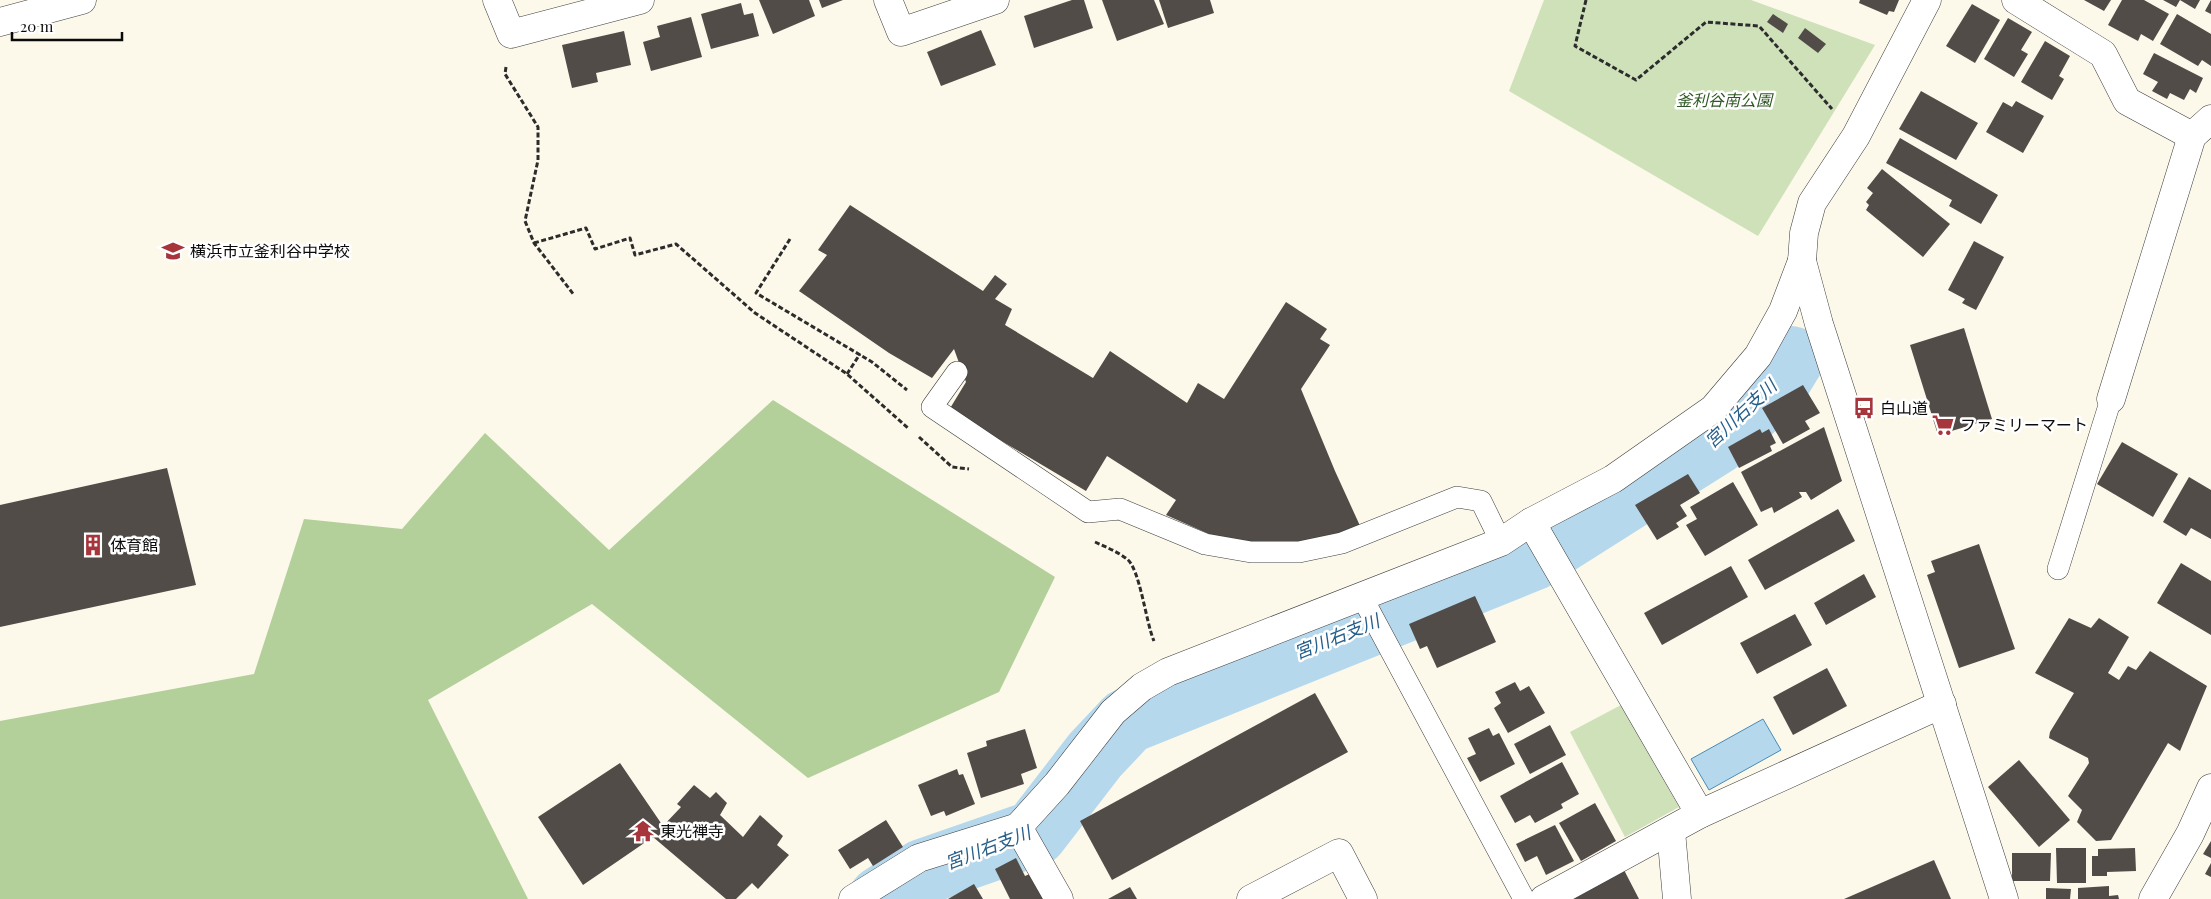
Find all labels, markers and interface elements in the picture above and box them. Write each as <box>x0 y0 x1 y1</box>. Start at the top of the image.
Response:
scale bar <box>12 10 122 42</box>
text: 20 m <box>20 16 54 36</box>
park label: 釜利谷南公園 <box>1676 89 1774 110</box>
school or university icon: 横浜市立釜利谷中学校 <box>160 238 186 264</box>
place label: 横浜市立釜利谷中学校 <box>190 240 350 261</box>
water label: 宮川右支川 <box>1699 372 1783 453</box>
bus stop icon: 白山道 <box>1851 395 1877 421</box>
place label: 白山道 <box>1880 397 1928 418</box>
supermarket icon: ファミリーマート <box>1930 412 1956 438</box>
place label: ファミリーマート <box>1960 414 2088 435</box>
building icon: 体育館 <box>80 532 106 558</box>
place label: 体育館 <box>110 534 158 555</box>
water label: 宮川右支川 <box>1290 607 1385 664</box>
temple icon: 東光禅寺 <box>630 818 656 844</box>
water label: 宮川右支川 <box>941 819 1036 874</box>
place label: 東光禅寺 <box>660 820 724 841</box>

